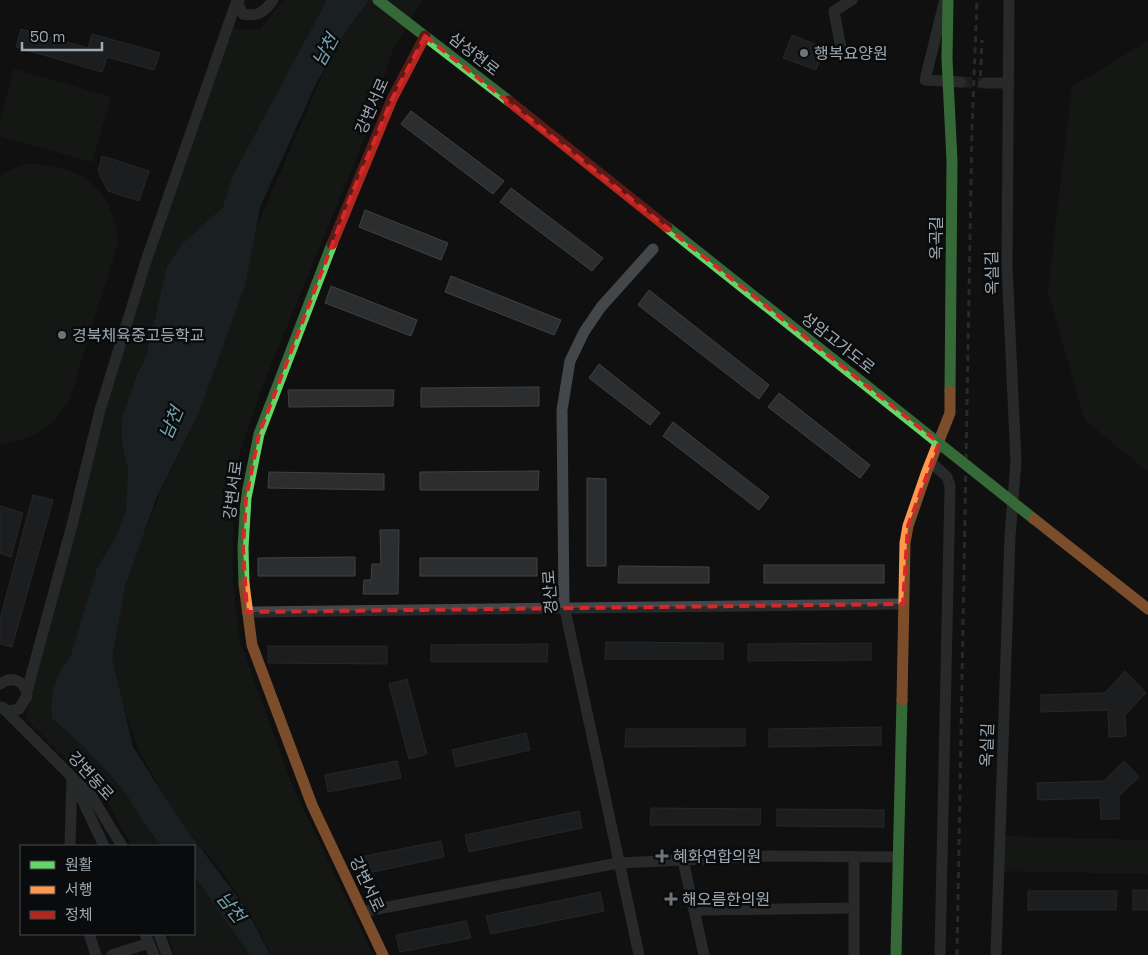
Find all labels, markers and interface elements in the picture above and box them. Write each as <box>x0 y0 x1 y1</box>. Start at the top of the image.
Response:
scale bar <box>22 20 102 52</box>
text: 50 m <box>30 27 65 46</box>
water label: 남천 <box>307 28 344 70</box>
street label: 삼성현로 <box>444 28 504 81</box>
place label: 행복요양원 <box>814 43 888 64</box>
marker: 행복요양원 <box>798 47 810 59</box>
street label: 강변서로 <box>350 75 394 137</box>
street label: 옥곡길 <box>926 216 947 260</box>
street label: 옥실길 <box>981 251 1003 295</box>
street label: 성암고가도로 <box>797 308 879 379</box>
place label: 경북체육중고등학교 <box>72 325 204 346</box>
marker: 경북체육중고등학교 <box>56 329 68 341</box>
water label: 남천 <box>154 401 189 443</box>
street label: 강변서로 <box>219 459 247 521</box>
street label: 경산로 <box>538 569 562 615</box>
street label: 옥실길 <box>976 723 998 767</box>
street label: 강변동로 <box>63 747 119 805</box>
legend <box>20 845 195 935</box>
place label: 혜화연합의원 <box>673 846 761 867</box>
marker: 혜화연합의원 <box>655 849 669 863</box>
street label: 강변서로 <box>345 853 389 915</box>
text: 원활 <box>65 855 93 874</box>
text: 서행 <box>65 880 93 899</box>
water label: 남천 <box>212 887 252 929</box>
place label: 해오름한의원 <box>682 889 770 910</box>
marker: 해오름한의원 <box>664 892 678 906</box>
text: 정체 <box>65 905 93 924</box>

